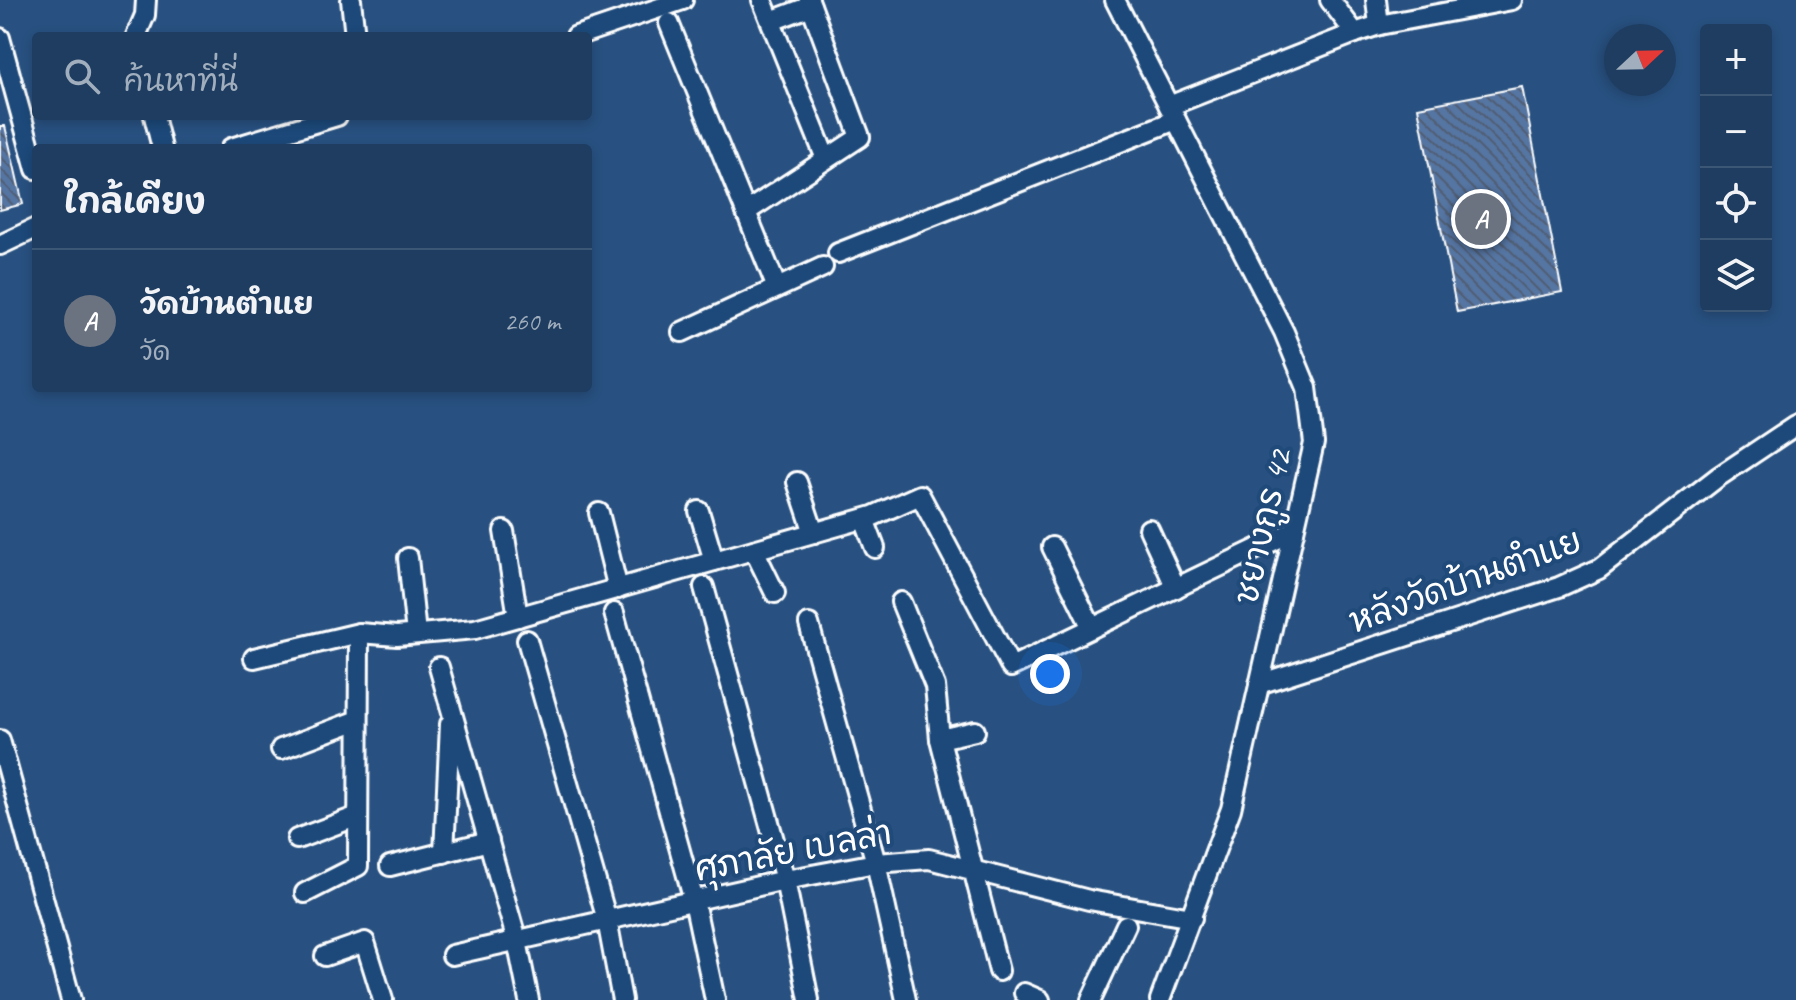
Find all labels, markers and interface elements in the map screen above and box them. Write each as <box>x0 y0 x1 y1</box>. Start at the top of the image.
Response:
north arrow <box>1604 24 1676 96</box>
map controls <box>1700 24 1772 312</box>
button: + <box>1700 24 1772 96</box>
search box <box>32 32 592 120</box>
icon: search <box>60 54 104 98</box>
text: ค้นหาที่นี่ <box>124 62 238 100</box>
button: − <box>1700 96 1772 168</box>
button: locate <box>1700 168 1772 240</box>
text: ใกล้เคียง <box>64 180 206 223</box>
pin: A <box>1455 189 1507 249</box>
button: layers <box>1700 240 1772 312</box>
text: วัดบ้านตำแย <box>140 285 314 323</box>
text: A <box>83 305 97 338</box>
text: 260 m <box>504 305 560 338</box>
text: วัด <box>140 335 170 368</box>
street label: ชยางกูร 42 <box>1224 443 1305 609</box>
street label: หลังวัดบ้านตำแย <box>1343 518 1587 642</box>
your location <box>1030 654 1070 694</box>
street label: ศุภาลัย เบลล่า <box>691 810 896 894</box>

